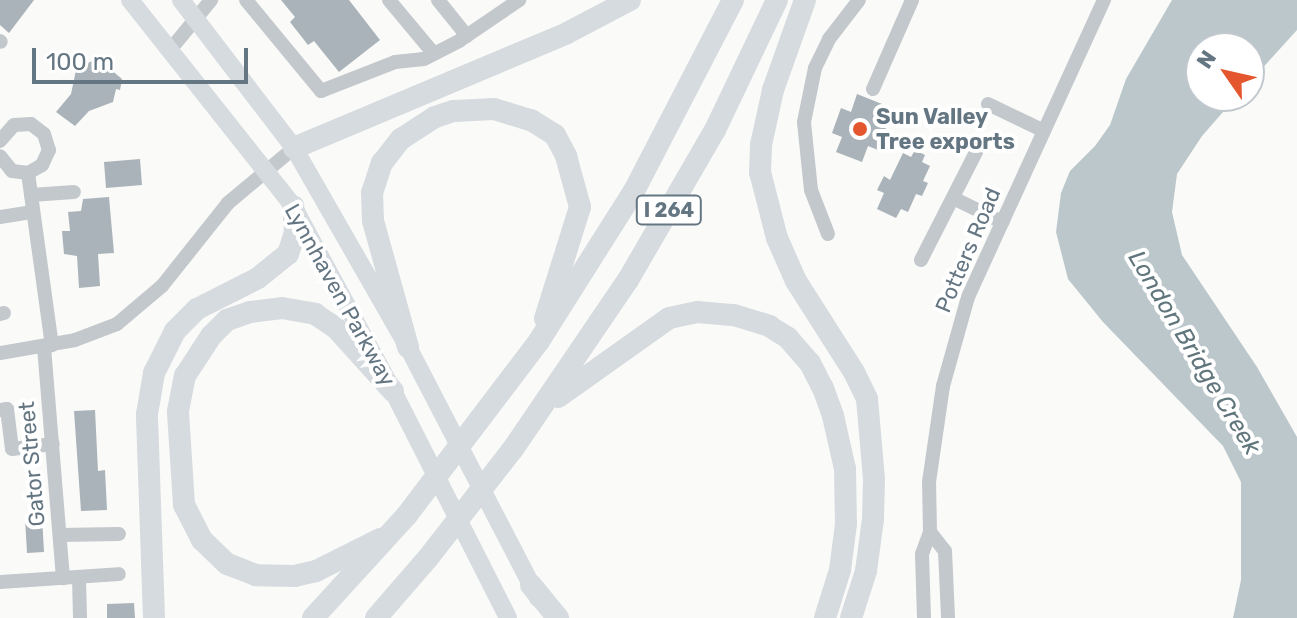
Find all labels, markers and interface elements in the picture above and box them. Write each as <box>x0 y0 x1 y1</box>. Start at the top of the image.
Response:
scale bar <box>36 32 252 82</box>
north arrow <box>1185 32 1265 112</box>
text: N <box>1191 45 1222 74</box>
text: 100 m <box>46 48 114 76</box>
place label: Sun Valley Tree exports <box>876 103 1015 154</box>
marker: Sun Valley Tree exports <box>851 120 869 138</box>
street label: Potters Road <box>930 184 1006 316</box>
road number: I 264 <box>635 194 703 226</box>
street label: Lynnhaven Parkway <box>279 199 401 391</box>
water label: London Bridge Creek <box>1122 246 1266 460</box>
street label: Gator Street <box>13 400 51 528</box>

